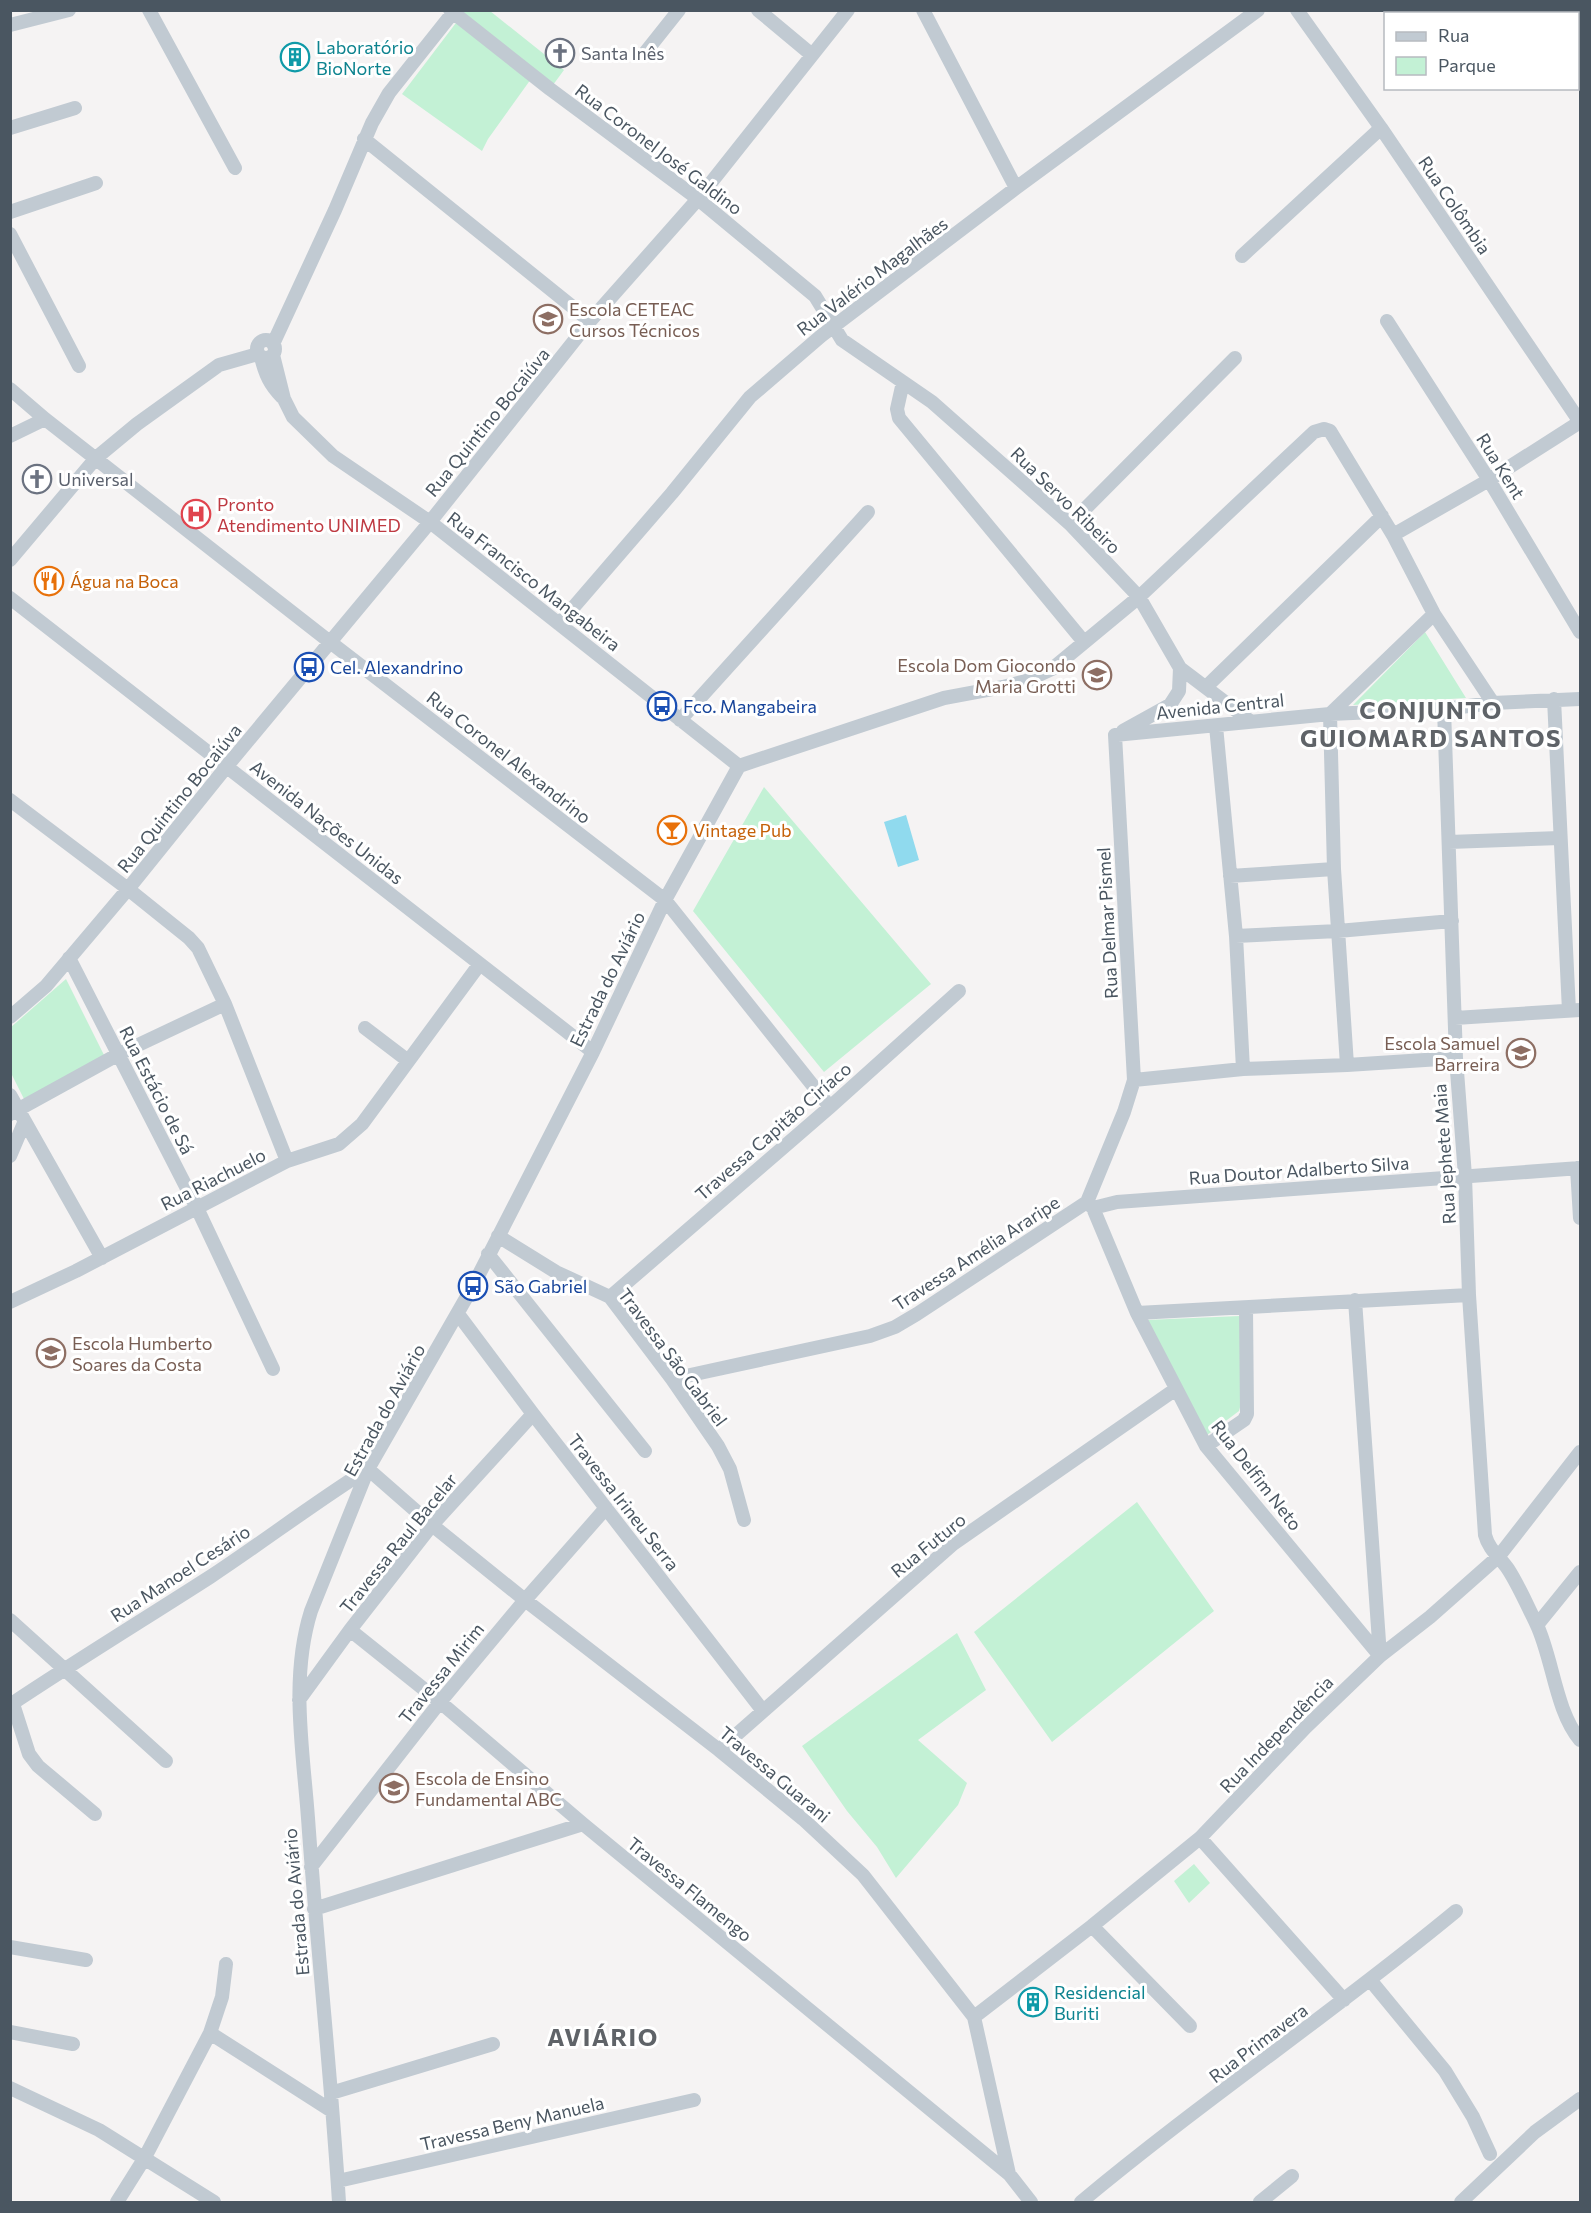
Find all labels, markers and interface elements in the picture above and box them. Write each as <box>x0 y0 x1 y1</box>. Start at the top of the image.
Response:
legend <box>1384 12 1579 90</box>
text: Rua <box>1438 24 1469 46</box>
place label: Laboratório BioNorte <box>316 36 414 79</box>
church icon: Santa Inês <box>544 37 576 69</box>
building icon: Laboratório BioNorte <box>279 41 311 73</box>
place label: Santa Inês <box>581 42 665 64</box>
text: Parque <box>1438 54 1496 76</box>
street label: Rua Coronel José Galdino <box>571 79 747 219</box>
street label: Rua Colômbia <box>1414 152 1496 258</box>
street label: Rua Valério Magalhães <box>792 212 952 340</box>
place label: Escola CETEAC Cursos Técnicos <box>569 298 700 341</box>
school or university icon: Escola CETEAC Cursos Técnicos <box>532 303 564 335</box>
street label: Rua Quintino Bocaiúva <box>420 343 554 501</box>
street label: Rua Kent <box>1472 429 1530 503</box>
street label: Rua Servo Ribeiro <box>1006 442 1126 558</box>
church icon: Universal <box>21 463 53 495</box>
place label: Universal <box>58 468 134 490</box>
place label: Pronto Atendimento UNIMED <box>217 493 401 536</box>
hospital icon: Pronto Atendimento UNIMED <box>180 498 212 530</box>
street label: Rua Francisco Mangabeira <box>443 507 625 655</box>
restaurant icon: Água na Boca <box>33 565 65 597</box>
place label: Água na Boca <box>70 570 179 592</box>
bus stop icon: Cel. Alexandrino <box>293 651 325 683</box>
place label: Escola Dom Giocondo Maria Grotti <box>897 654 1076 697</box>
place label: Cel. Alexandrino <box>330 656 463 678</box>
school or university icon: Escola Dom Giocondo Maria Grotti <box>1081 659 1113 691</box>
street label: Rua Coronel Alexandrino <box>422 686 596 828</box>
street label: Avenida Central <box>1155 688 1285 724</box>
bus stop icon: Fco. Mangabeira <box>646 690 678 722</box>
place label: Fco. Mangabeira <box>683 695 817 717</box>
district label: CONJUNTO GUIOMARD SANTOS <box>1300 695 1562 752</box>
street label: Rua Quintino Bocaiúva <box>112 719 246 877</box>
street label: Avenida Nações Unidas <box>246 755 408 889</box>
bar icon: Vintage Pub <box>656 814 688 846</box>
place label: Vintage Pub <box>693 819 792 841</box>
street label: Rua Delmar Pismel <box>1092 847 1122 999</box>
street label: Estrada do Aviário <box>565 908 649 1050</box>
street label: Rua Estácio de Sá <box>115 1022 199 1158</box>
place label: Escola Samuel Barreira <box>1384 1032 1500 1075</box>
school or university icon: Escola Samuel Barreira <box>1505 1037 1537 1069</box>
street label: Travessa Capitão Ciríaco <box>690 1057 856 1205</box>
street label: Rua Jephete Maia <box>1428 1083 1460 1225</box>
street label: Rua Riachuelo <box>157 1143 269 1215</box>
street label: Rua Doutor Adalberto Silva <box>1188 1151 1410 1189</box>
street label: Travessa Amélia Araripe <box>889 1191 1063 1315</box>
bus stop icon: São Gabriel <box>457 1270 489 1302</box>
place label: São Gabriel <box>494 1275 587 1297</box>
street label: Travessa São Gabriel <box>614 1284 732 1430</box>
place label: Escola Humberto Soares da Costa <box>72 1332 213 1375</box>
school or university icon: Escola Humberto Soares da Costa <box>35 1337 67 1369</box>
street label: Estrada do Aviário <box>339 1340 429 1480</box>
street label: Rua Delfim Neto <box>1207 1415 1307 1535</box>
street label: Travessa Irineu Serra <box>564 1429 684 1575</box>
street label: Travessa Raul Bacelar <box>335 1468 461 1618</box>
street label: Rua Futuro <box>886 1508 970 1582</box>
street label: Rua Manoel Cesário <box>106 1520 254 1626</box>
street label: Travessa Mirim <box>394 1618 488 1728</box>
street label: Rua Independência <box>1215 1671 1337 1797</box>
street label: Travessa Guarani <box>715 1721 835 1827</box>
place label: Escola de Ensino Fundamental ABC <box>415 1767 562 1810</box>
school or university icon: Escola de Ensino Fundamental ABC <box>378 1772 410 1804</box>
street label: Estrada do Aviário <box>279 1827 313 1977</box>
street label: Travessa Flamengo <box>623 1832 757 1946</box>
place label: Residencial Buriti <box>1054 1981 1146 2024</box>
building icon: Residencial Buriti <box>1017 1986 1049 2018</box>
street label: Rua Primavera <box>1204 1999 1312 2087</box>
district label: AVIÁRIO <box>547 2022 659 2051</box>
street label: Travessa Beny Manuela <box>418 2091 606 2155</box>

